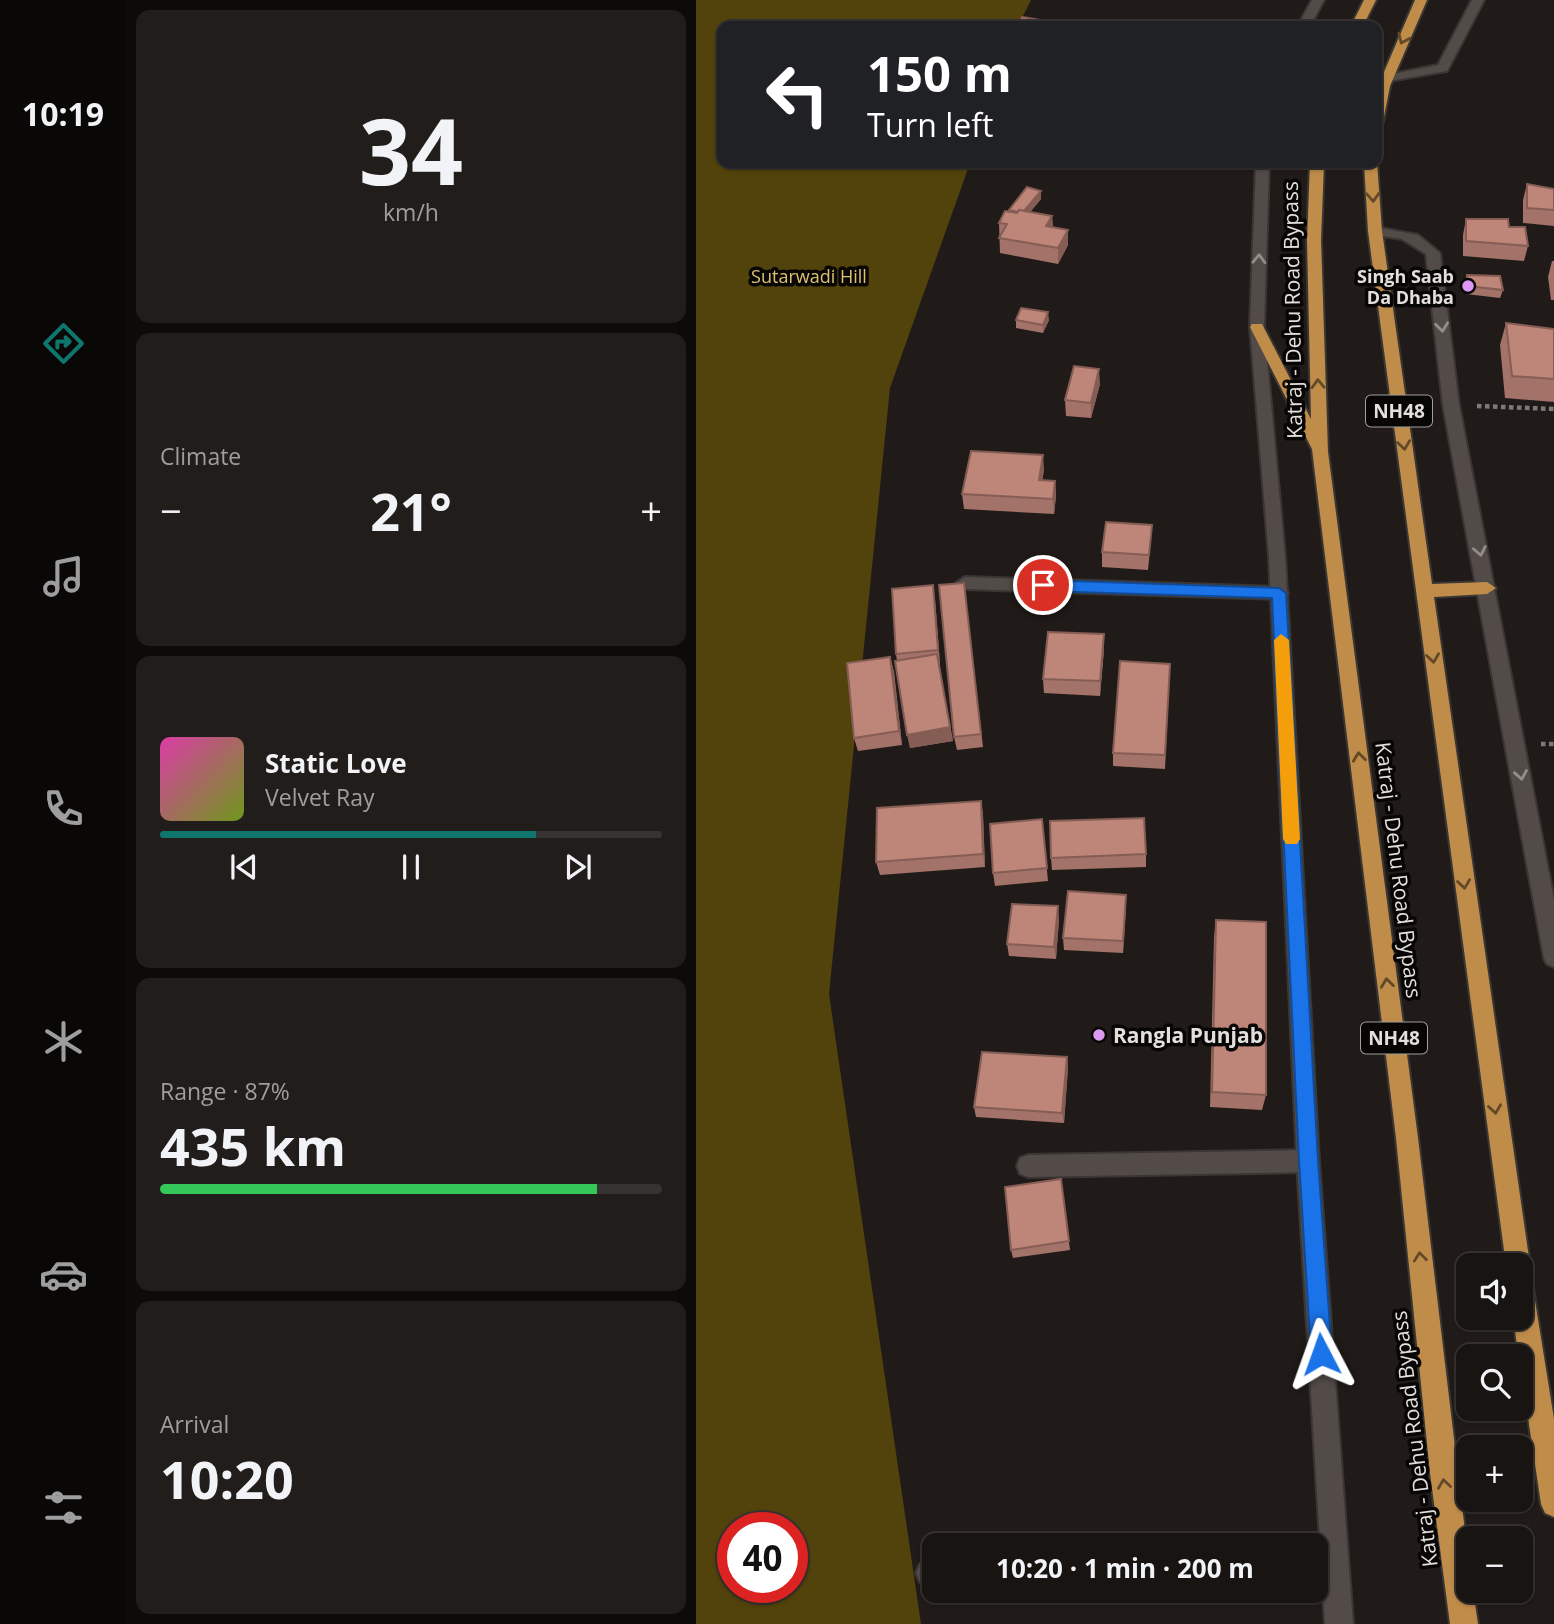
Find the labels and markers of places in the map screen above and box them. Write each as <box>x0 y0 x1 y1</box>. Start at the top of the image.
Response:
place label: Singh Saab Da Dhaba <box>1357 264 1454 309</box>
marker: Singh Saab Da Dhaba <box>1460 278 1476 294</box>
pin <box>1013 555 1073 615</box>
place label: Rangla Punjab <box>1113 1021 1263 1049</box>
marker: Rangla Punjab <box>1091 1027 1107 1043</box>

